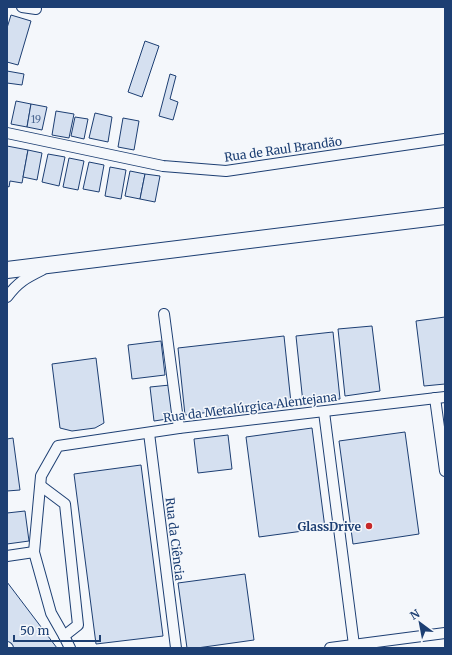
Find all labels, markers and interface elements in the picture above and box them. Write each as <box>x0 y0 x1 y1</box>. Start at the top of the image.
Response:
house number: 19 <box>31 113 41 126</box>
street label: Rua de Raul Brandão <box>223 133 343 165</box>
street label: Rua da Metalúrgica Alentejana <box>162 389 338 425</box>
street label: Rua da Ciência <box>162 497 188 582</box>
place label: GlassDrive <box>298 519 362 534</box>
marker: GlassDrive <box>364 521 374 531</box>
north arrow <box>400 603 440 643</box>
text: N <box>407 606 422 623</box>
scale bar <box>14 617 100 643</box>
text: 50 m <box>20 623 49 638</box>

